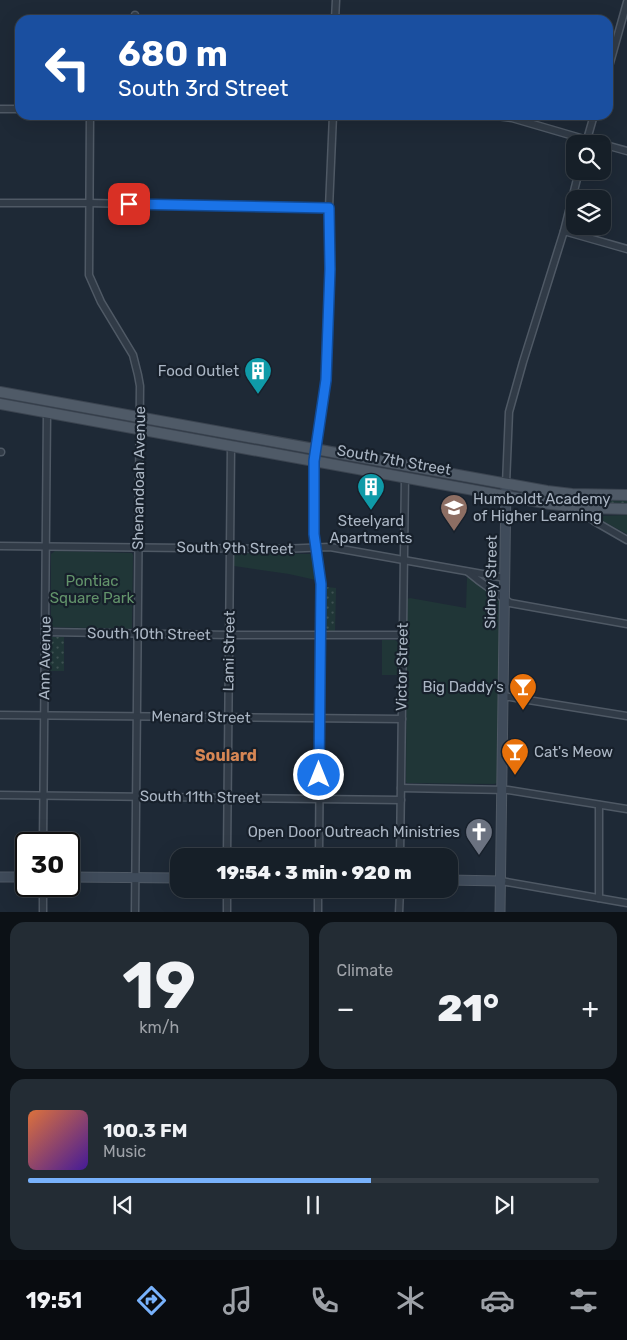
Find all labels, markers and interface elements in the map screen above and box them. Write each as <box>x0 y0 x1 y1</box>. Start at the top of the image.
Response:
text: 680 m <box>118 33 228 75</box>
icon: left <box>35 35 100 100</box>
text: South 3rd Street <box>118 75 288 102</box>
map controls <box>566 135 611 235</box>
button: search <box>566 135 611 180</box>
pin <box>108 183 150 225</box>
icon: arrive <box>115 190 143 218</box>
button: layers <box>566 190 611 235</box>
building icon: Food Outlet <box>243 356 273 395</box>
place label: Food Outlet <box>158 362 239 380</box>
street label: Shenandoah Avenue <box>129 406 149 550</box>
street label: South 7th Street <box>336 441 453 479</box>
building icon: Steelyard Apartments <box>356 472 386 511</box>
place label: Humboldt Academy of Higher Learning <box>473 490 611 525</box>
school or university icon: Humboldt Academy of Higher Learning <box>439 493 469 532</box>
place label: Steelyard Apartments <box>329 512 413 547</box>
street label: Sidney Street <box>481 535 501 629</box>
street label: South 9th Street <box>177 538 294 558</box>
park label: Pontiac Square Park <box>50 572 134 607</box>
street label: Lami Street <box>219 610 239 692</box>
street label: Ann Avenue <box>35 616 55 700</box>
street label: Victor Street <box>392 622 412 711</box>
street label: South 10th Street <box>87 624 211 644</box>
bar icon: Big Daddy's <box>508 672 538 711</box>
place label: Big Daddy's <box>422 678 504 696</box>
street label: Menard Street <box>151 707 251 727</box>
bar icon: Cat's Meow <box>500 737 530 776</box>
place label: Cat's Meow <box>534 743 613 761</box>
district label: Soulard <box>195 746 257 765</box>
position arrow <box>292 748 344 800</box>
street label: South 11th Street <box>140 787 261 807</box>
church icon: Open Door Outreach Ministries <box>464 817 494 856</box>
place label: Open Door Outreach Ministries <box>248 823 460 841</box>
speed limit sign: 30 <box>15 832 80 897</box>
text: 19:54 · 3 min · 920 m <box>216 861 412 884</box>
text: 19 <box>122 947 196 1024</box>
text: Climate <box>337 961 393 980</box>
text: 21° <box>437 985 499 1031</box>
text: − <box>337 992 355 1025</box>
text: + <box>582 992 599 1025</box>
text: km/h <box>139 1018 179 1037</box>
text: 100.3 FM <box>103 1119 188 1142</box>
text: Music <box>103 1142 146 1161</box>
icon: previous <box>109 1191 137 1219</box>
icon: pause <box>299 1191 327 1219</box>
icon: next <box>490 1191 518 1219</box>
icon: directions <box>134 1283 169 1318</box>
icon: music <box>220 1283 255 1318</box>
icon: phone <box>307 1283 342 1318</box>
icon: climate <box>393 1283 428 1318</box>
icon: car <box>480 1283 515 1318</box>
icon: filters <box>566 1283 601 1318</box>
text: 19:51 <box>26 1287 82 1314</box>

